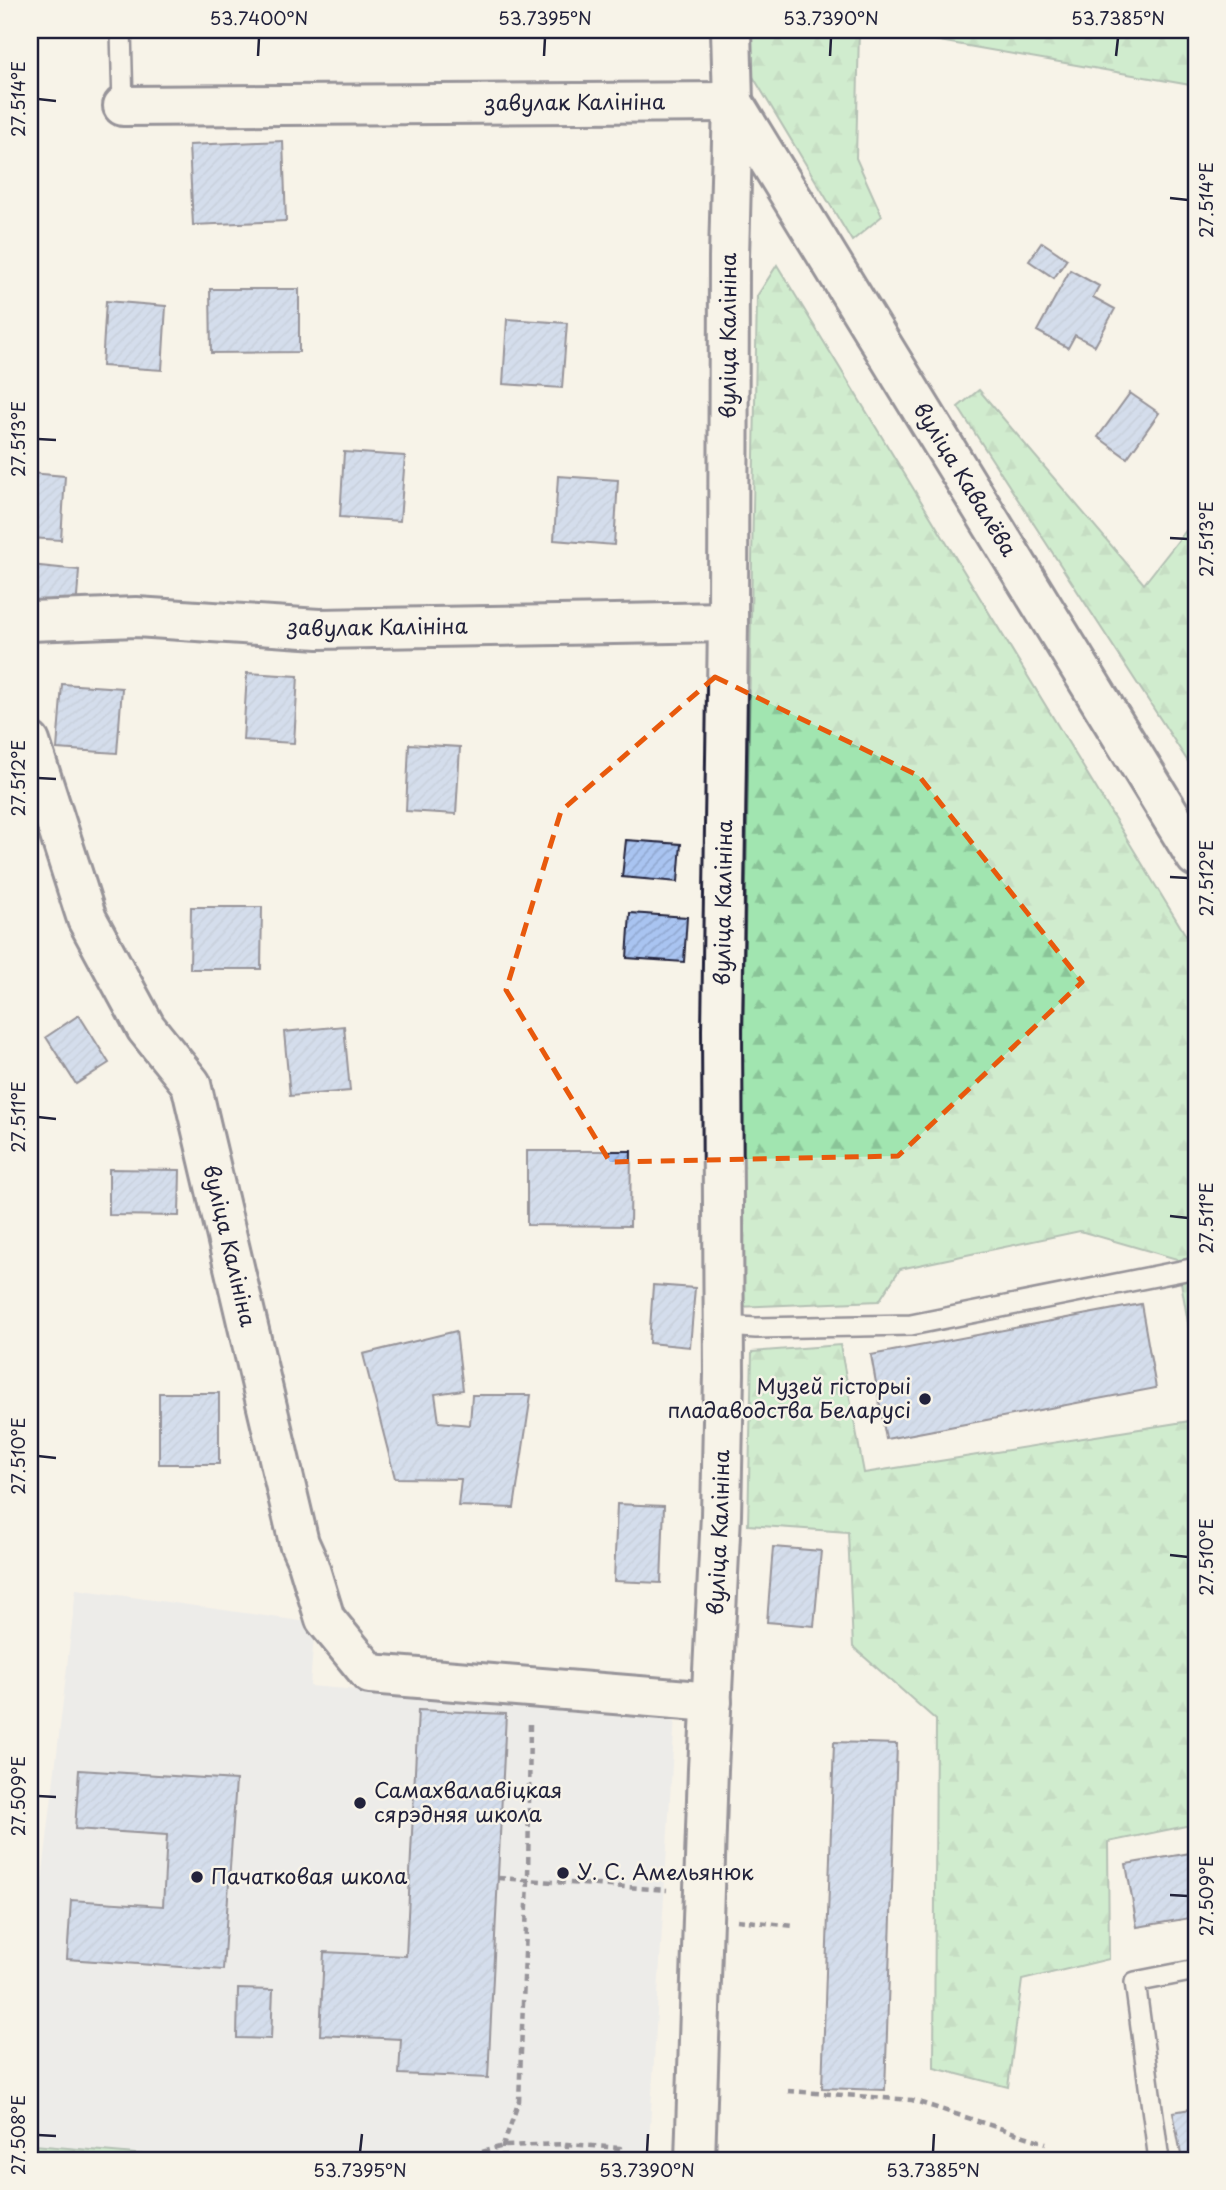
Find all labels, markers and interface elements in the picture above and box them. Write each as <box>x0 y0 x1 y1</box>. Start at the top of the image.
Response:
text: 53.7400°N <box>210 4 308 31</box>
text: 53.7395°N <box>498 4 592 31</box>
text: 53.7390°N <box>783 4 879 31</box>
text: 53.7385°N <box>1071 4 1165 31</box>
text: 27.514°E <box>4 61 31 137</box>
street label: завулак Калініна <box>484 84 665 118</box>
text: 27.514°E <box>1192 162 1219 238</box>
street label: вуліца Калініна <box>711 253 743 418</box>
street label: вуліца Кавалёва <box>907 395 1026 562</box>
text: 27.513°E <box>4 401 31 477</box>
text: 27.513°E <box>1192 501 1219 577</box>
street label: завулак Калініна <box>286 608 468 643</box>
text: 27.512°E <box>4 740 31 816</box>
street label: вуліца Калініна <box>705 820 739 986</box>
text: 27.512°E <box>1192 840 1219 916</box>
text: 27.511°E <box>4 1081 31 1153</box>
street label: вуліца Калініна <box>196 1161 266 1330</box>
text: 27.511°E <box>1192 1182 1219 1254</box>
place label: Музей гісторыі пладаводства Беларусі <box>667 1369 911 1425</box>
marker: Музей гісторыі пладаводства Беларусі <box>917 1391 933 1407</box>
text: 27.510°E <box>4 1417 31 1495</box>
street label: вуліца Калініна <box>698 1449 736 1616</box>
text: 27.510°E <box>1192 1518 1219 1596</box>
text: 27.509°E <box>4 1756 31 1836</box>
place label: Самахвалавіцкая сярэдняя школа <box>374 1773 562 1829</box>
marker: Самахвалавіцкая сярэдняя школа <box>352 1795 368 1811</box>
place label: У. С. Амельянюк <box>577 1855 754 1887</box>
text: 27.509°E <box>1192 1856 1219 1936</box>
place label: Пачатковая школа <box>211 1859 407 1891</box>
marker: У. С. Амельянюк <box>555 1865 571 1881</box>
marker: Пачатковая школа <box>189 1869 205 1885</box>
text: 27.508°E <box>4 2095 31 2175</box>
text: 53.7395°N <box>313 2156 407 2183</box>
text: 53.7390°N <box>599 2156 695 2183</box>
text: 53.7385°N <box>886 2156 980 2183</box>

